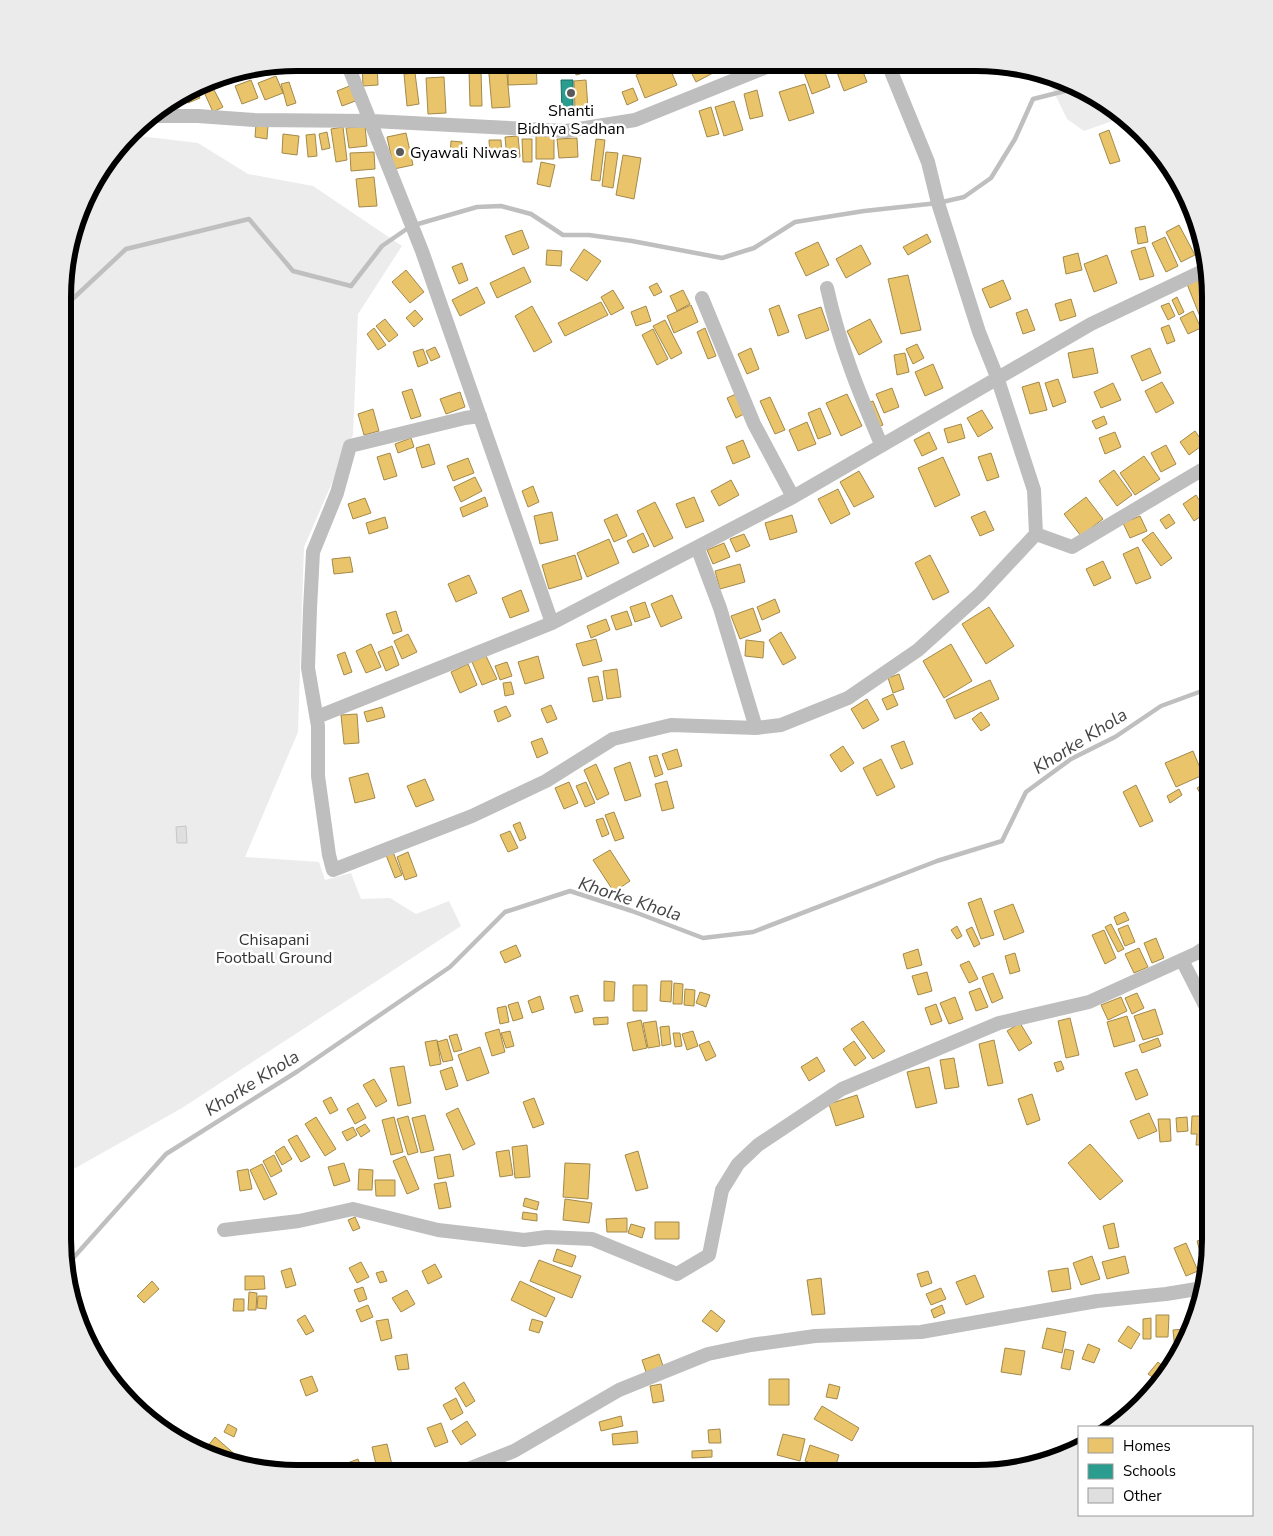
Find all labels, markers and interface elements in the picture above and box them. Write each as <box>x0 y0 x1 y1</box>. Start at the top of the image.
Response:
marker: Shanti Bidhya Sadhan <box>565 87 577 99</box>
place label: Shanti Bidhya Sadhan <box>517 100 625 140</box>
place label: Gyawali Niwas <box>410 142 517 164</box>
marker: Gyawali Niwas <box>394 146 406 158</box>
water label: Khorke Khola <box>1028 702 1132 780</box>
water label: Khorke Khola <box>575 871 685 927</box>
park label: Chisapani Football Ground <box>216 929 332 969</box>
water label: Khorke Khola <box>200 1044 304 1122</box>
legend <box>1078 1426 1253 1516</box>
text: Homes <box>1123 1436 1171 1456</box>
text: Schools <box>1123 1461 1176 1481</box>
text: Other <box>1123 1486 1162 1506</box>

